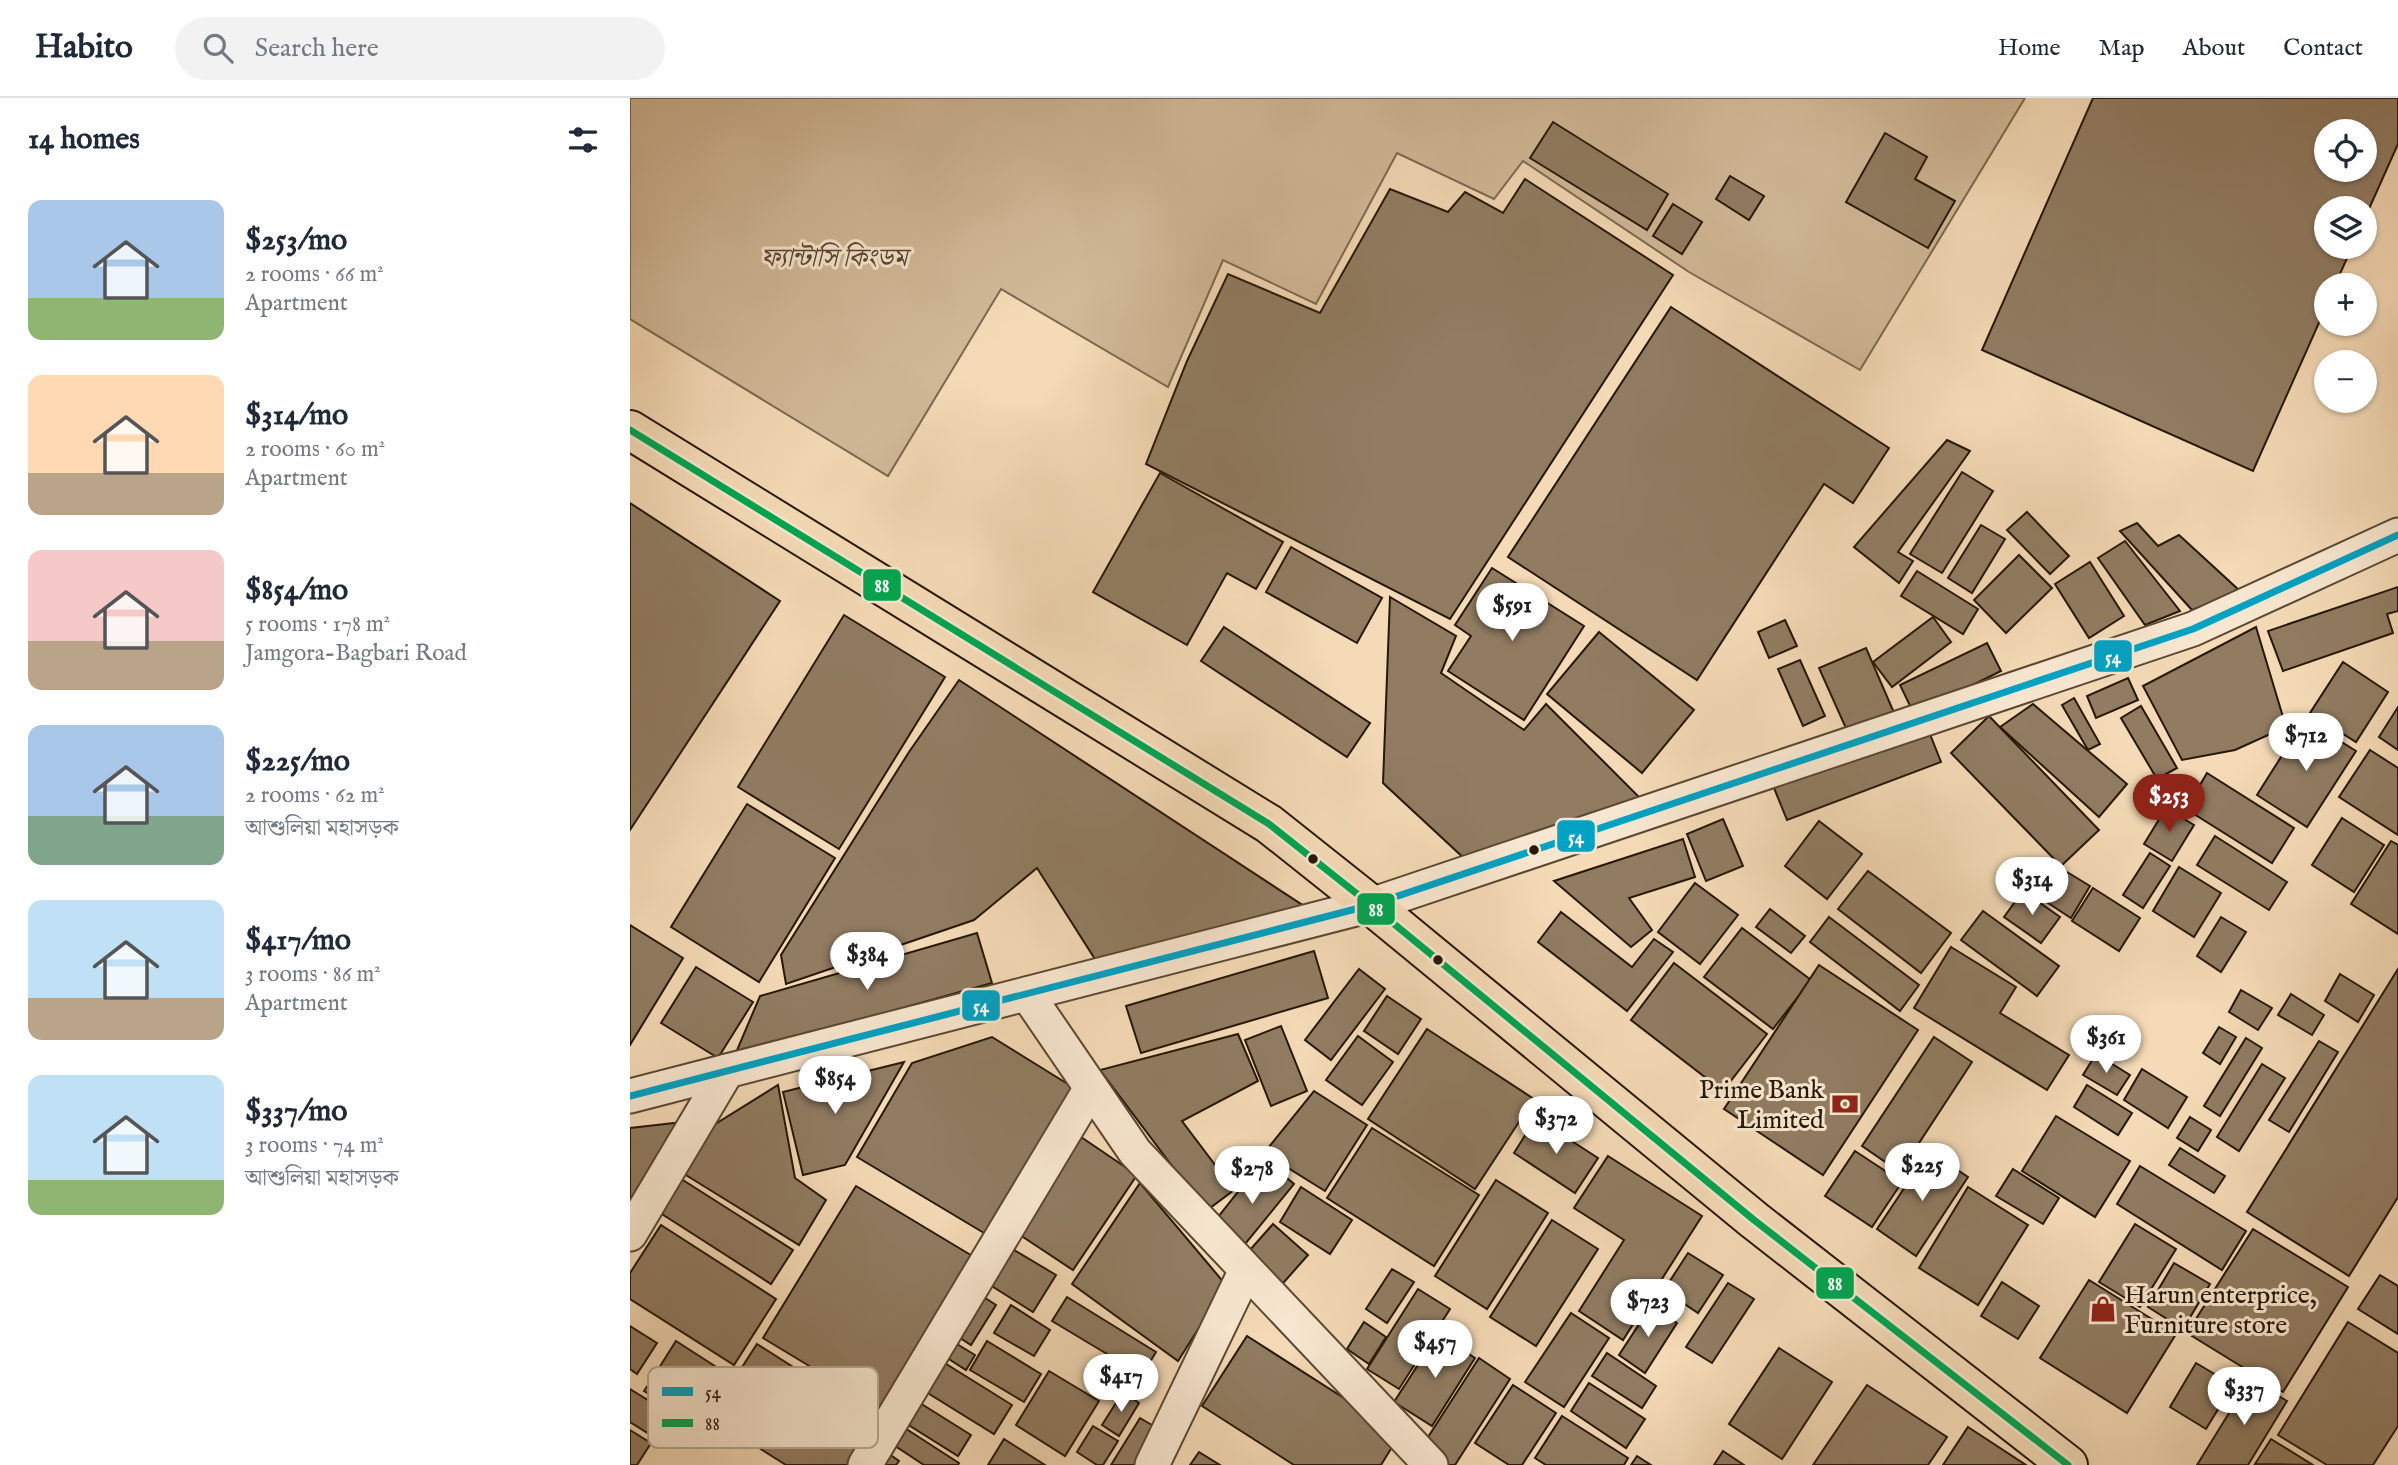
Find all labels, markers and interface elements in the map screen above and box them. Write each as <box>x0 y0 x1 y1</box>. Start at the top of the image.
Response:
search box <box>175 17 665 80</box>
text: Habito <box>35 27 133 69</box>
icon: search <box>199 29 237 67</box>
text: Search here <box>255 32 379 65</box>
text: Home <box>1998 33 2061 64</box>
text: Map <box>2099 33 2145 64</box>
text: About <box>2183 33 2245 64</box>
text: Contact <box>2283 33 2363 64</box>
map controls <box>2314 119 2377 413</box>
button: locate <box>2314 119 2377 182</box>
text: 14 homes <box>28 121 140 159</box>
icon: filters <box>564 121 602 159</box>
button: layers <box>2314 196 2377 259</box>
text: $253/mo <box>245 222 347 260</box>
icon: home <box>84 228 168 312</box>
park label: ফ্যান্টাসি কিংডম <box>761 242 912 275</box>
text: 2 rooms · 66 m² <box>245 260 384 289</box>
button: + <box>2314 273 2377 336</box>
text: Apartment <box>245 289 348 318</box>
button: − <box>2314 350 2377 413</box>
text: $314/mo <box>245 397 348 435</box>
icon: home <box>84 403 168 487</box>
text: 2 rooms · 60 m² <box>245 435 385 464</box>
text: Apartment <box>245 464 348 493</box>
line badge: 88 <box>862 568 902 602</box>
text: $854/mo <box>245 572 348 610</box>
text: 88 <box>875 575 889 599</box>
icon: home <box>84 578 168 662</box>
pin: $591 <box>1471 584 1553 643</box>
text: $591 <box>1492 591 1532 620</box>
text: 5 rooms · 178 m² <box>245 610 390 639</box>
text: Jamgora-Bagbari Road <box>245 639 467 668</box>
line badge: 54 <box>2093 639 2133 673</box>
text: 54 <box>2105 646 2122 670</box>
pin: $712 <box>2265 714 2347 773</box>
text: $712 <box>2285 721 2327 750</box>
text: $225/mo <box>245 743 350 781</box>
icon: home <box>84 753 168 837</box>
pin: $253 <box>2128 774 2210 834</box>
text: 2 rooms · 62 m² <box>245 781 385 810</box>
text: $253 <box>2149 782 2189 811</box>
text: আশুলিয়া মহাসড়ক <box>245 814 399 843</box>
line badge: 54 <box>1556 819 1596 853</box>
text: 54 <box>1568 826 1585 850</box>
unlabelled marker <box>1527 843 1541 857</box>
unlabelled marker <box>1306 852 1320 866</box>
pin: $314 <box>1991 858 2073 917</box>
text: $314 <box>2011 865 2053 894</box>
line badge: 88 <box>1356 892 1396 926</box>
text: 88 <box>1369 899 1383 923</box>
text: $417/mo <box>245 922 351 960</box>
icon: home <box>84 928 168 1012</box>
pin: $384 <box>826 932 908 992</box>
text: $384 <box>846 940 888 969</box>
unlabelled marker <box>1431 953 1445 967</box>
text: 3 rooms · 86 m² <box>245 960 381 989</box>
text: Apartment <box>245 989 348 1018</box>
line badge: 54 <box>961 989 1001 1022</box>
text: 54 <box>973 995 990 1019</box>
pin: $361 <box>2065 1016 2147 1075</box>
text: $361 <box>2086 1023 2126 1052</box>
pin: $854 <box>794 1056 876 1116</box>
text: $854 <box>814 1064 856 1093</box>
place label: Prime Bank Limited <box>1699 1074 1825 1137</box>
bank icon: Prime Bank Limited <box>1830 1089 1860 1119</box>
text: $337/mo <box>245 1093 348 1131</box>
pin: $372 <box>1515 1096 1597 1156</box>
icon: home <box>84 1103 168 1187</box>
text: $372 <box>1535 1104 1577 1133</box>
text: 3 rooms · 74 m² <box>245 1131 384 1160</box>
pin: $225 <box>1881 1144 1963 1203</box>
pin: $278 <box>1211 1146 1293 1206</box>
text: $225 <box>1901 1151 1943 1180</box>
text: $278 <box>1230 1154 1274 1183</box>
text: আশুলিয়া মহাসড়ক <box>245 1164 399 1193</box>
line badge: 88 <box>1815 1266 1855 1300</box>
text: 88 <box>1828 1273 1842 1297</box>
place label: Harun enterprice, Furniture store <box>2124 1279 2317 1342</box>
pin: $723 <box>1607 1280 1689 1339</box>
text: $723 <box>1627 1287 1669 1316</box>
shop icon: Harun enterprice, Furniture store <box>2088 1294 2118 1324</box>
pin: $457 <box>1394 1320 1476 1380</box>
text: $457 <box>1413 1328 1457 1357</box>
pin: $417 <box>1080 1354 1162 1414</box>
text: $417 <box>1099 1362 1143 1391</box>
legend <box>648 1367 878 1448</box>
pin: $337 <box>2203 1368 2285 1427</box>
text: $337 <box>2224 1375 2264 1404</box>
text: 54 <box>705 1381 722 1405</box>
text: 88 <box>705 1413 720 1437</box>

